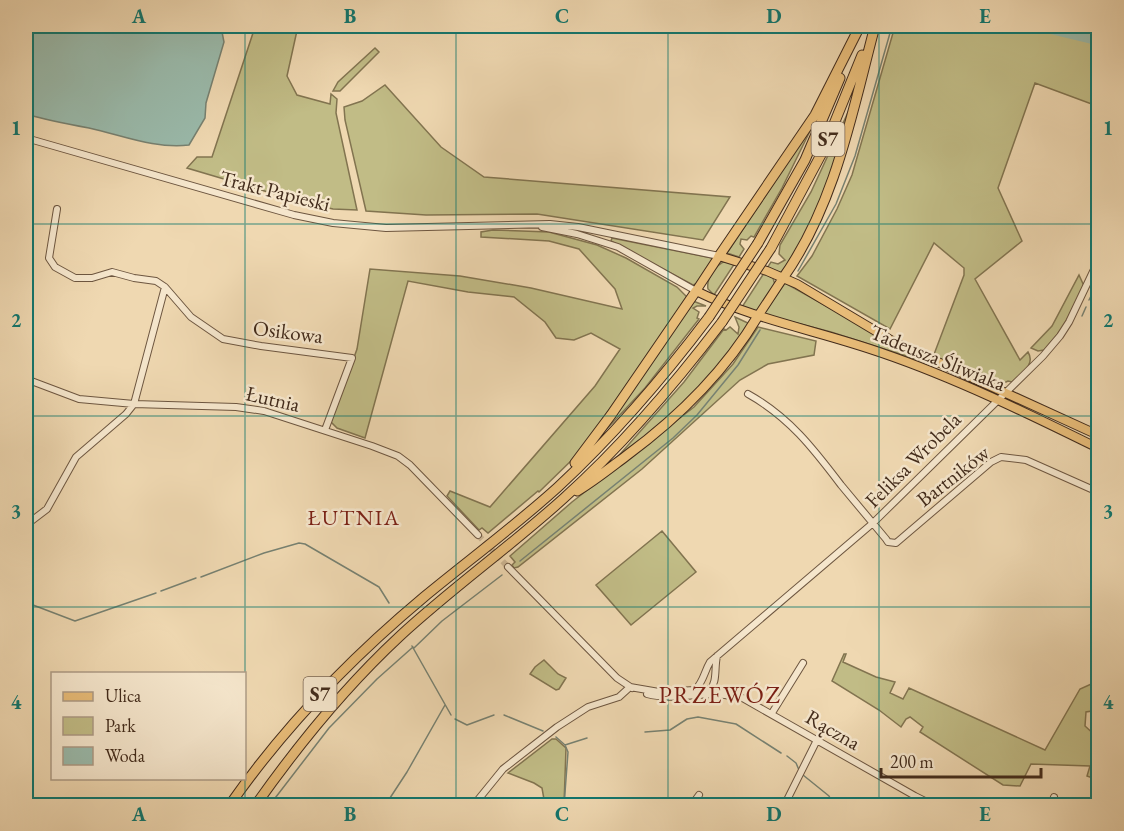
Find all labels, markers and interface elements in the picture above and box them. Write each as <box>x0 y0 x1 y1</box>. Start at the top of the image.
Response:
text: A <box>131 3 147 29</box>
text: B <box>344 3 356 29</box>
text: C <box>555 3 569 29</box>
text: D <box>766 3 782 29</box>
text: E <box>979 3 991 29</box>
text: 1 <box>11 115 21 141</box>
text: 1 <box>1103 115 1113 141</box>
road number: S7 <box>812 122 844 156</box>
street label: Trakt Papieski <box>217 164 333 217</box>
text: 2 <box>11 307 22 333</box>
text: 2 <box>1103 307 1114 333</box>
street label: Osikowa <box>252 314 325 349</box>
street label: Tadeusza Śliwiaka <box>867 318 1010 397</box>
street label: Łutnia <box>244 379 303 418</box>
street label: Feliksa Wrobela <box>859 406 967 513</box>
street label: Bartników <box>911 438 995 512</box>
text: 3 <box>11 498 21 524</box>
text: 3 <box>1103 498 1113 524</box>
district label: ŁUTNIA <box>308 503 400 532</box>
legend <box>51 672 246 780</box>
road number: S7 <box>304 677 336 711</box>
district label: PRZEWÓZ <box>659 679 781 710</box>
text: Ulica <box>105 684 142 707</box>
text: 4 <box>11 689 22 715</box>
text: 4 <box>1103 689 1114 715</box>
street label: Rączna <box>801 703 866 756</box>
text: Park <box>105 714 136 737</box>
scale bar <box>881 741 1042 779</box>
text: Woda <box>105 744 146 767</box>
text: 200 m <box>890 750 934 773</box>
text: A <box>131 801 147 827</box>
text: B <box>344 801 356 827</box>
text: C <box>555 801 569 827</box>
text: D <box>766 801 782 827</box>
text: E <box>979 801 991 827</box>

